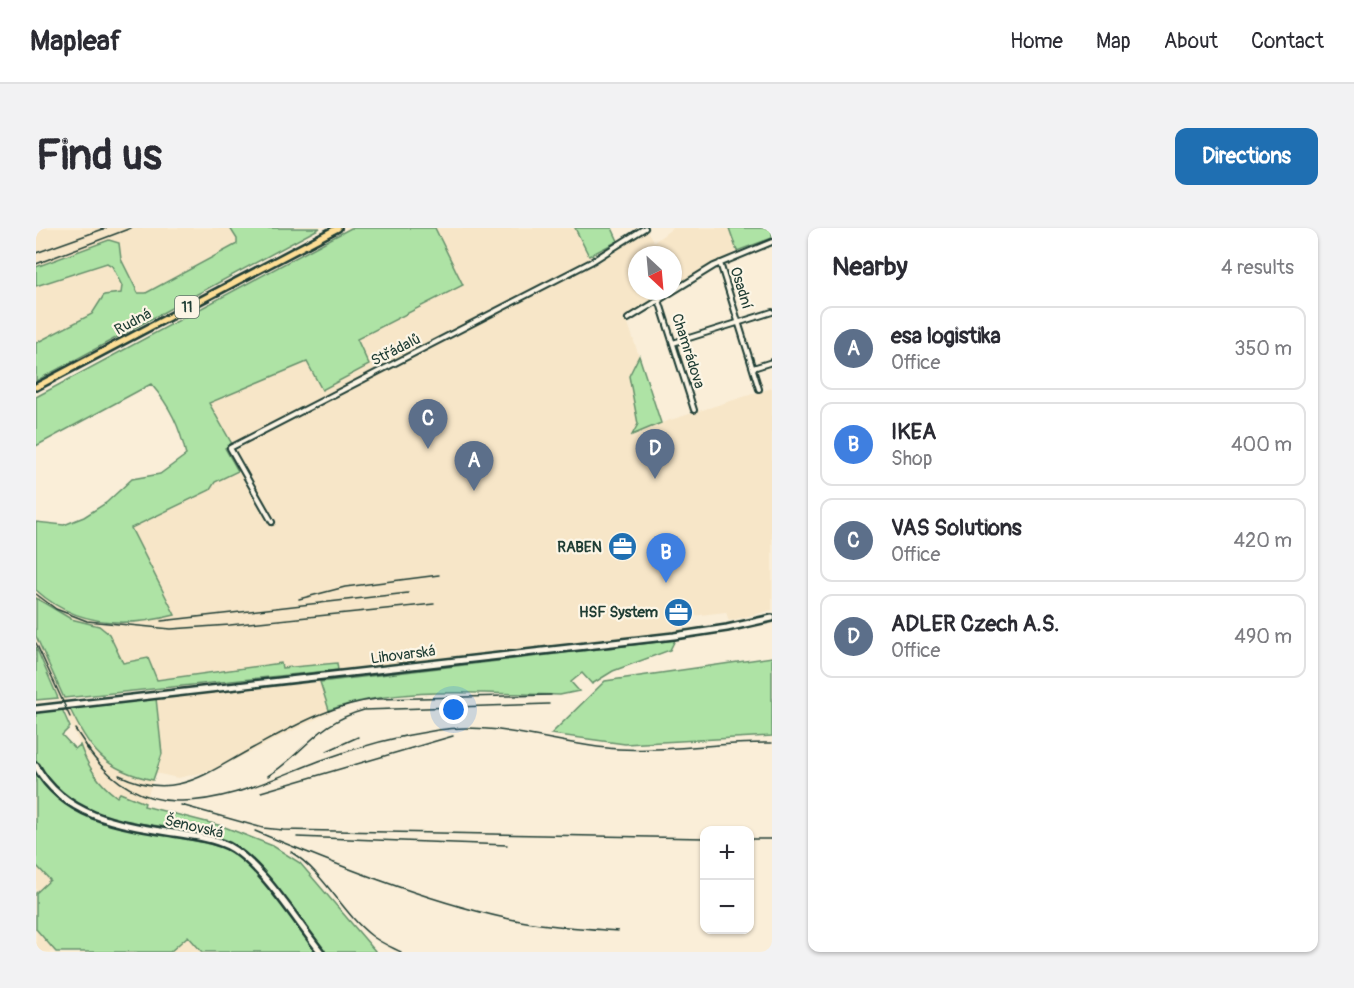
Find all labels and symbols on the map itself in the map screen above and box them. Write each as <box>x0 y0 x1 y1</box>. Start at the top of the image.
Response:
north arrow <box>628 246 682 300</box>
street label: Osadní <box>726 265 756 311</box>
road number: 11 <box>175 296 199 318</box>
street label: Rudná <box>111 304 155 340</box>
street label: Chamrádova <box>667 311 709 391</box>
street label: Střádalů <box>368 329 424 371</box>
pin: C <box>408 400 448 449</box>
pin: D <box>636 430 674 479</box>
pin: A <box>454 442 494 491</box>
office icon: RABEN <box>607 531 639 563</box>
pin: B <box>646 534 686 583</box>
place label: RABEN <box>557 538 602 557</box>
office icon: HSF System <box>663 596 695 628</box>
place label: HSF System <box>579 603 658 622</box>
street label: Lihovarská <box>369 642 437 668</box>
your location <box>439 695 468 724</box>
street label: Šenovská <box>163 811 225 843</box>

